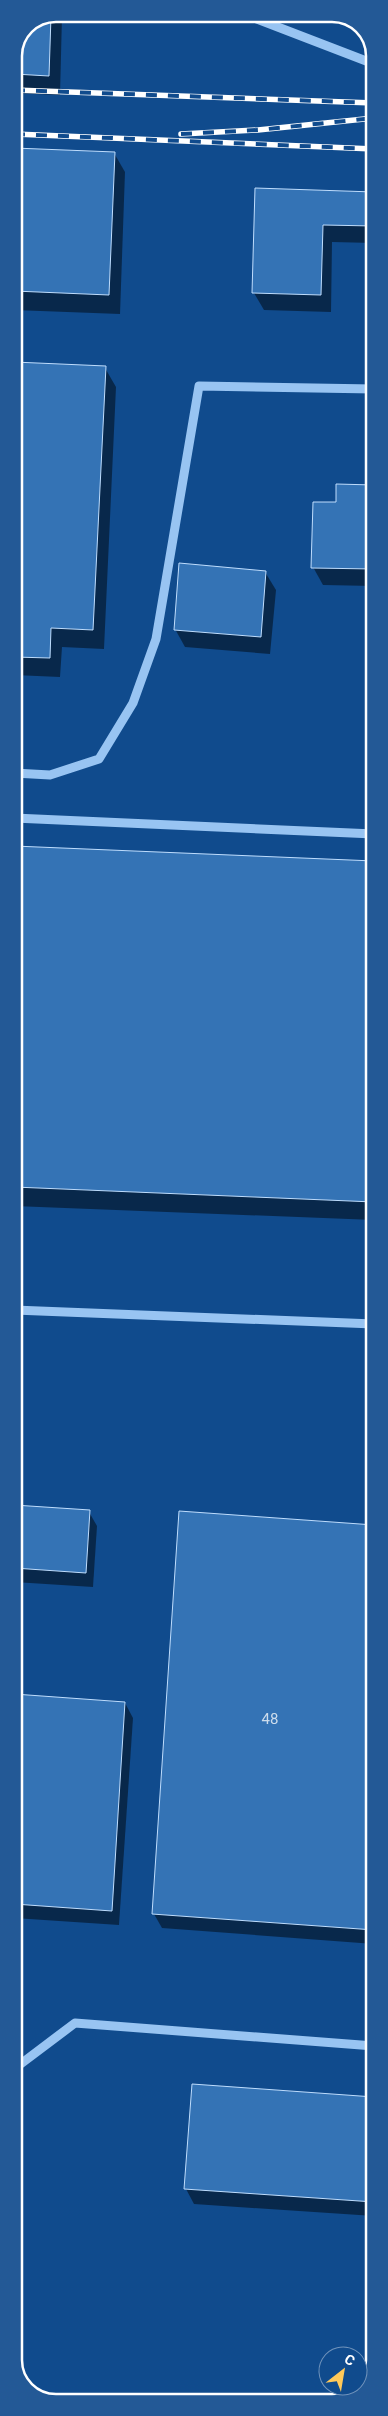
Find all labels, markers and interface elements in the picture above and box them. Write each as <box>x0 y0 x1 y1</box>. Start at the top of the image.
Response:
house number: 48 <box>262 1710 278 1728</box>
north arrow <box>318 2346 368 2396</box>
text: С <box>342 2351 358 2369</box>

